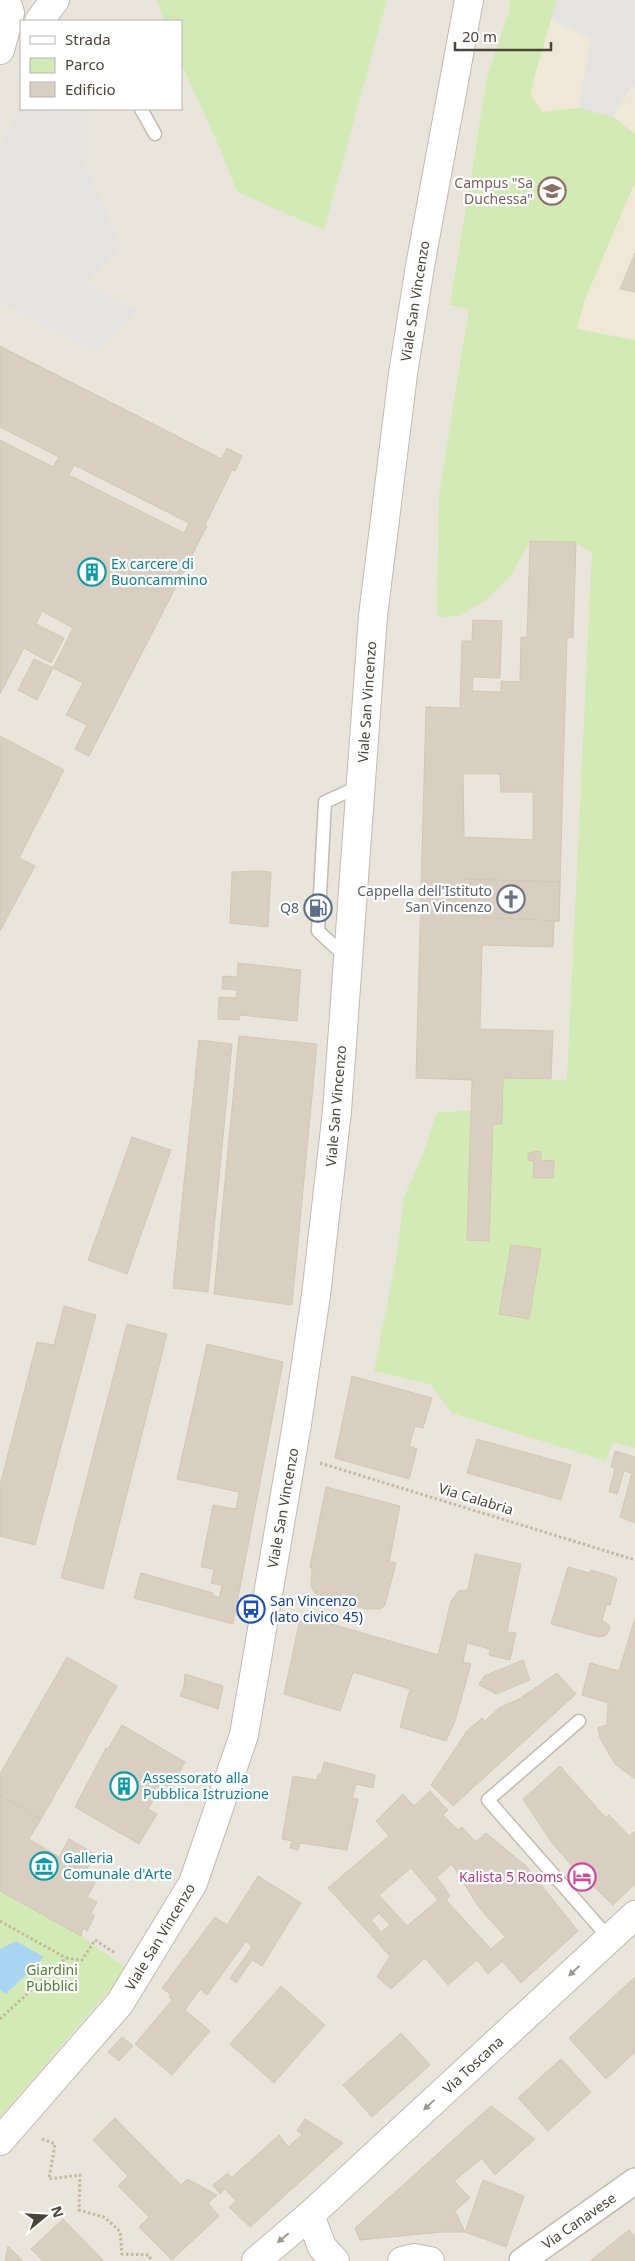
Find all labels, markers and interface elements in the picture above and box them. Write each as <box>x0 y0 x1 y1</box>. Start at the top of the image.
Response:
legend <box>20 20 182 110</box>
scale bar <box>455 20 551 52</box>
text: 20 m <box>462 26 497 46</box>
text: Strada <box>65 29 111 49</box>
text: Parco <box>65 54 105 74</box>
text: Edificio <box>65 79 116 99</box>
place label: Campus "Sa Duchessa" <box>454 173 533 208</box>
school or university icon: Campus "Sa Duchessa" <box>537 176 567 206</box>
street label: Viale San Vincenzo <box>396 239 433 363</box>
place label: Ex carcere di Buoncammino <box>111 554 207 589</box>
building icon: Ex carcere di Buoncammino <box>77 557 107 587</box>
street label: Viale San Vincenzo <box>353 641 380 763</box>
place label: Cappella dell'Istituto San Vincenzo <box>357 881 492 916</box>
church icon: Cappella dell'Istituto San Vincenzo <box>496 884 526 914</box>
fuel station icon: Q8 <box>303 893 333 923</box>
place label: Q8 <box>280 898 299 917</box>
street label: Viale San Vincenzo <box>321 1044 350 1167</box>
street label: Viale San Vincenzo <box>263 1446 302 1570</box>
street label: Via Calabria <box>436 1478 516 1519</box>
place label: San Vincenzo (lato civico 45) <box>270 1591 363 1626</box>
bus stop icon: San Vincenzo (lato civico 45) <box>236 1594 266 1624</box>
place label: Assessorato alla Pubblica Istruzione <box>143 1768 269 1803</box>
building icon: Assessorato alla Pubblica Istruzione <box>109 1771 139 1801</box>
place label: Galleria Comunale d'Arte <box>63 1848 172 1883</box>
museum icon: Galleria Comunale d'Arte <box>29 1851 59 1881</box>
hotel icon: Kalista 5 Rooms <box>567 1862 597 1892</box>
place label: Kalista 5 Rooms <box>459 1867 563 1886</box>
street label: Viale San Vincenzo <box>120 1880 199 1994</box>
park label: Giardini Pubblici <box>26 1960 78 1995</box>
one-way arrow <box>568 1965 580 1977</box>
street label: Via Toscana <box>438 2032 507 2098</box>
one-way arrow <box>423 2099 435 2111</box>
street label: Via Canavese <box>538 2188 620 2253</box>
north arrow <box>20 2191 70 2241</box>
text: N <box>47 2203 69 2220</box>
one-way arrow <box>277 2232 290 2243</box>

